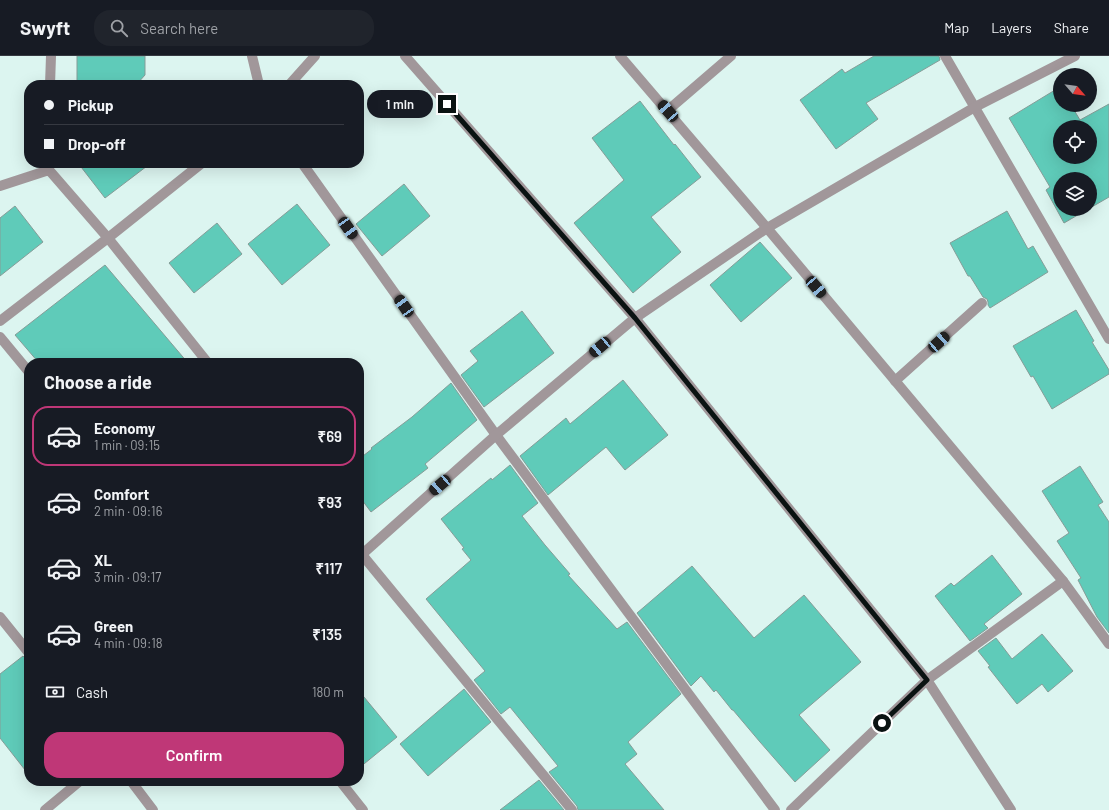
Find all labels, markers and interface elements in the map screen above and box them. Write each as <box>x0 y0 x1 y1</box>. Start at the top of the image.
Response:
search box <box>94 10 374 46</box>
text: Swyft <box>20 16 70 39</box>
icon: search <box>108 17 130 39</box>
text: Search here <box>140 19 218 37</box>
text: Map <box>944 19 969 36</box>
text: Layers <box>991 19 1032 36</box>
text: Share <box>1054 19 1089 36</box>
north arrow <box>1053 68 1097 112</box>
map controls <box>1053 68 1097 216</box>
callout: 1 min <box>367 90 433 118</box>
route end <box>438 95 456 113</box>
text: Pickup <box>68 96 114 114</box>
text: 1 min <box>386 96 414 112</box>
car <box>656 98 680 124</box>
button: locate <box>1053 120 1097 164</box>
text: Drop-off <box>68 135 126 153</box>
button: layers <box>1053 172 1097 216</box>
car <box>336 215 360 241</box>
car <box>804 274 828 300</box>
car <box>392 293 416 319</box>
car <box>926 330 952 354</box>
car <box>587 335 613 359</box>
text: Choose a ride <box>44 371 152 393</box>
icon: car <box>46 418 82 454</box>
text: Economy <box>94 419 155 437</box>
text: ₹69 <box>318 427 342 445</box>
text: 1 min · 09:15 <box>94 437 160 453</box>
car <box>427 473 453 497</box>
icon: car <box>46 484 82 520</box>
text: Comfort <box>94 485 149 503</box>
text: ₹93 <box>318 493 342 511</box>
text: 2 min · 09:16 <box>94 503 162 519</box>
icon: car <box>46 550 82 586</box>
text: XL <box>94 551 112 569</box>
text: ₹117 <box>315 559 342 577</box>
text: 3 min · 09:17 <box>94 569 162 585</box>
icon: car <box>46 616 82 652</box>
text: Green <box>94 617 133 635</box>
text: ₹135 <box>312 625 342 643</box>
text: 4 min · 09:18 <box>94 635 163 651</box>
icon: cash <box>44 681 66 703</box>
text: Cash <box>76 683 108 701</box>
text: 180 m <box>312 684 344 700</box>
route start <box>873 714 891 732</box>
button: Confirm <box>44 732 344 778</box>

